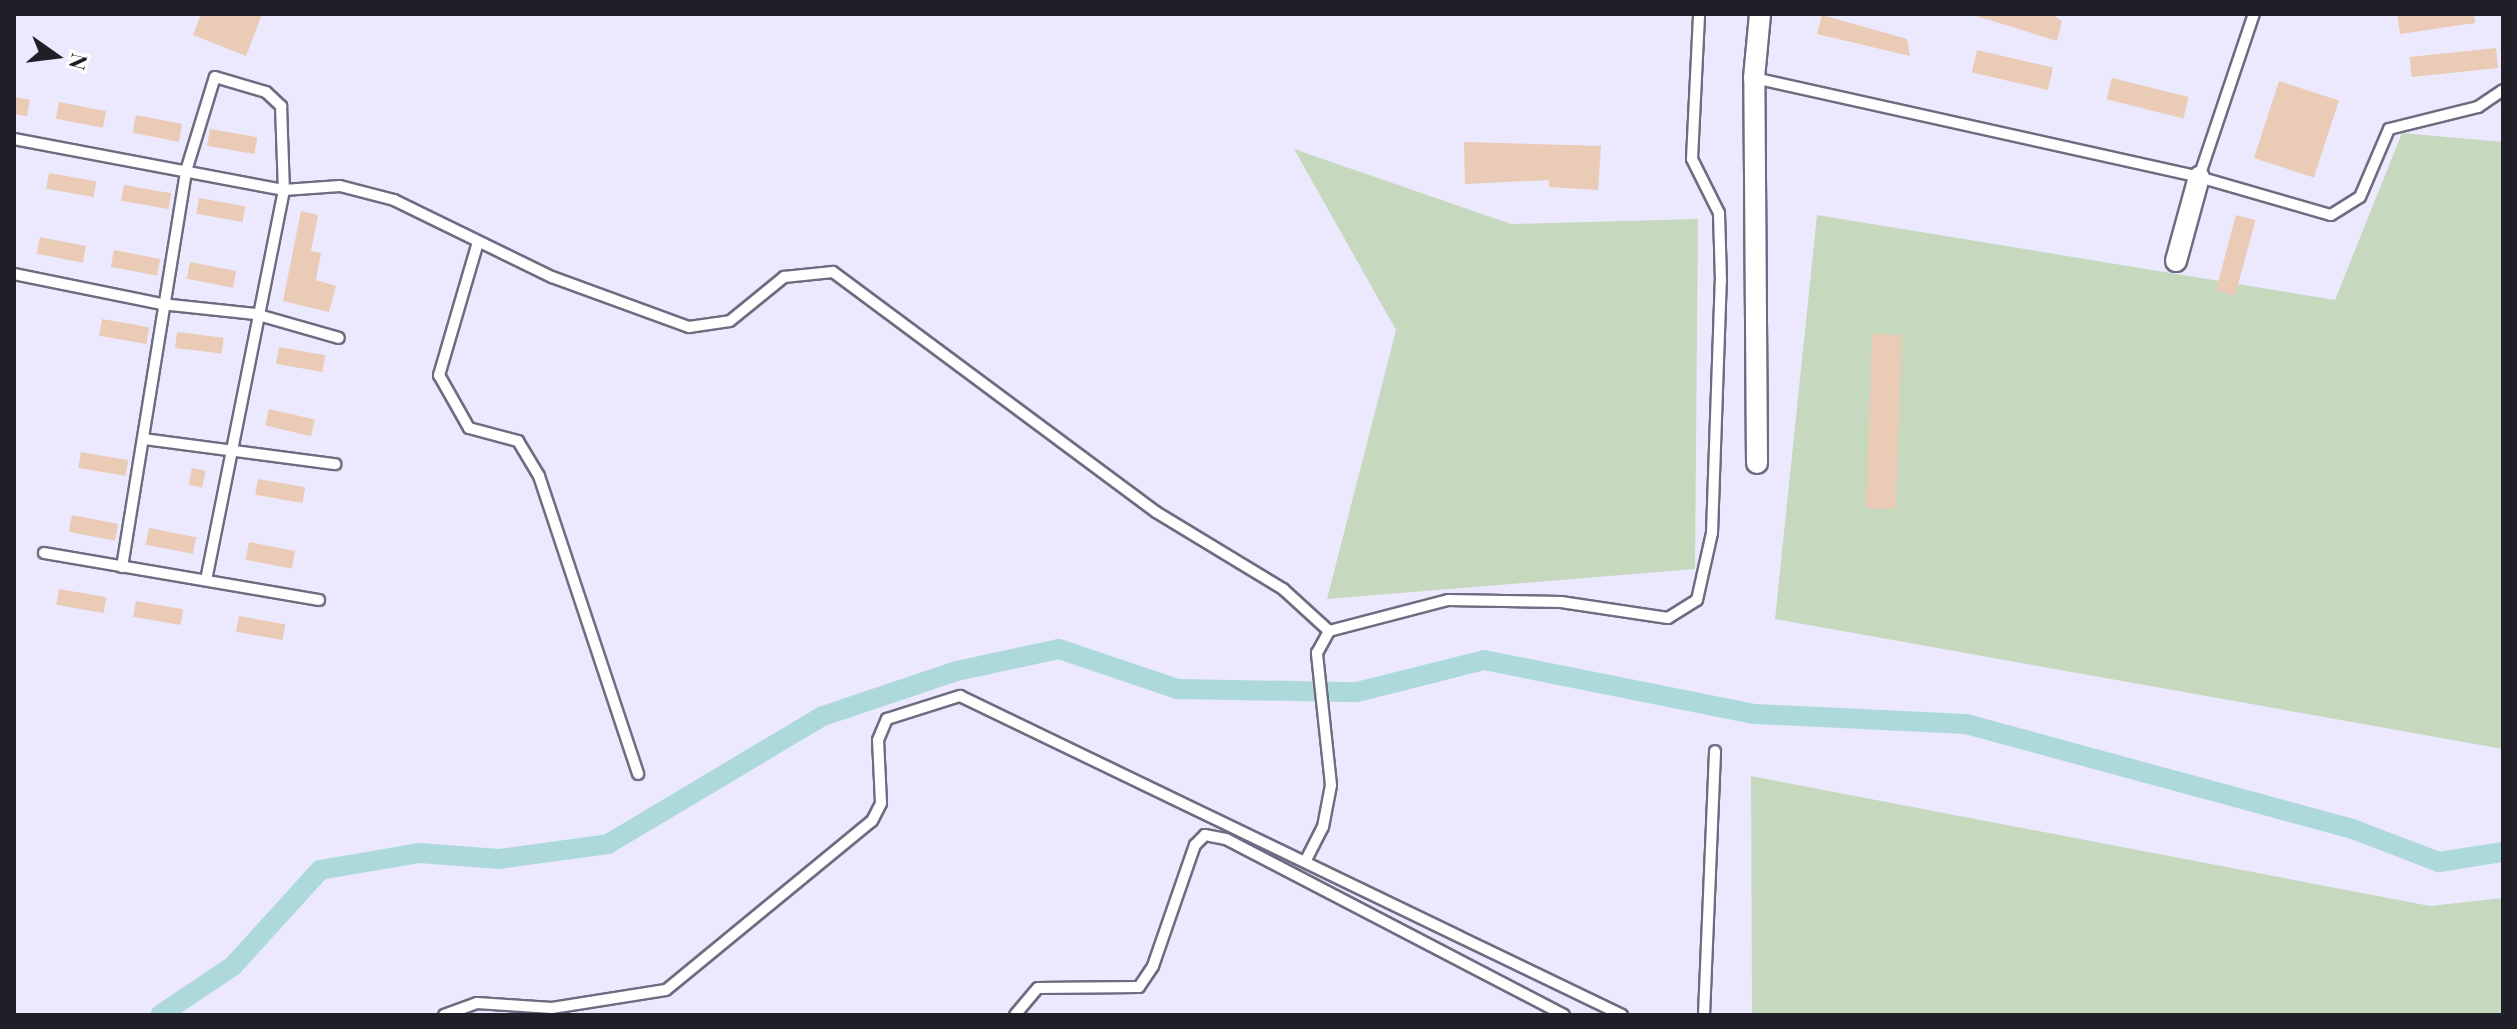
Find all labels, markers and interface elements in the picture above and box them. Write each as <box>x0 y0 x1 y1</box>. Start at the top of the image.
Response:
north arrow <box>16 16 96 96</box>
text: N <box>63 50 96 73</box>

